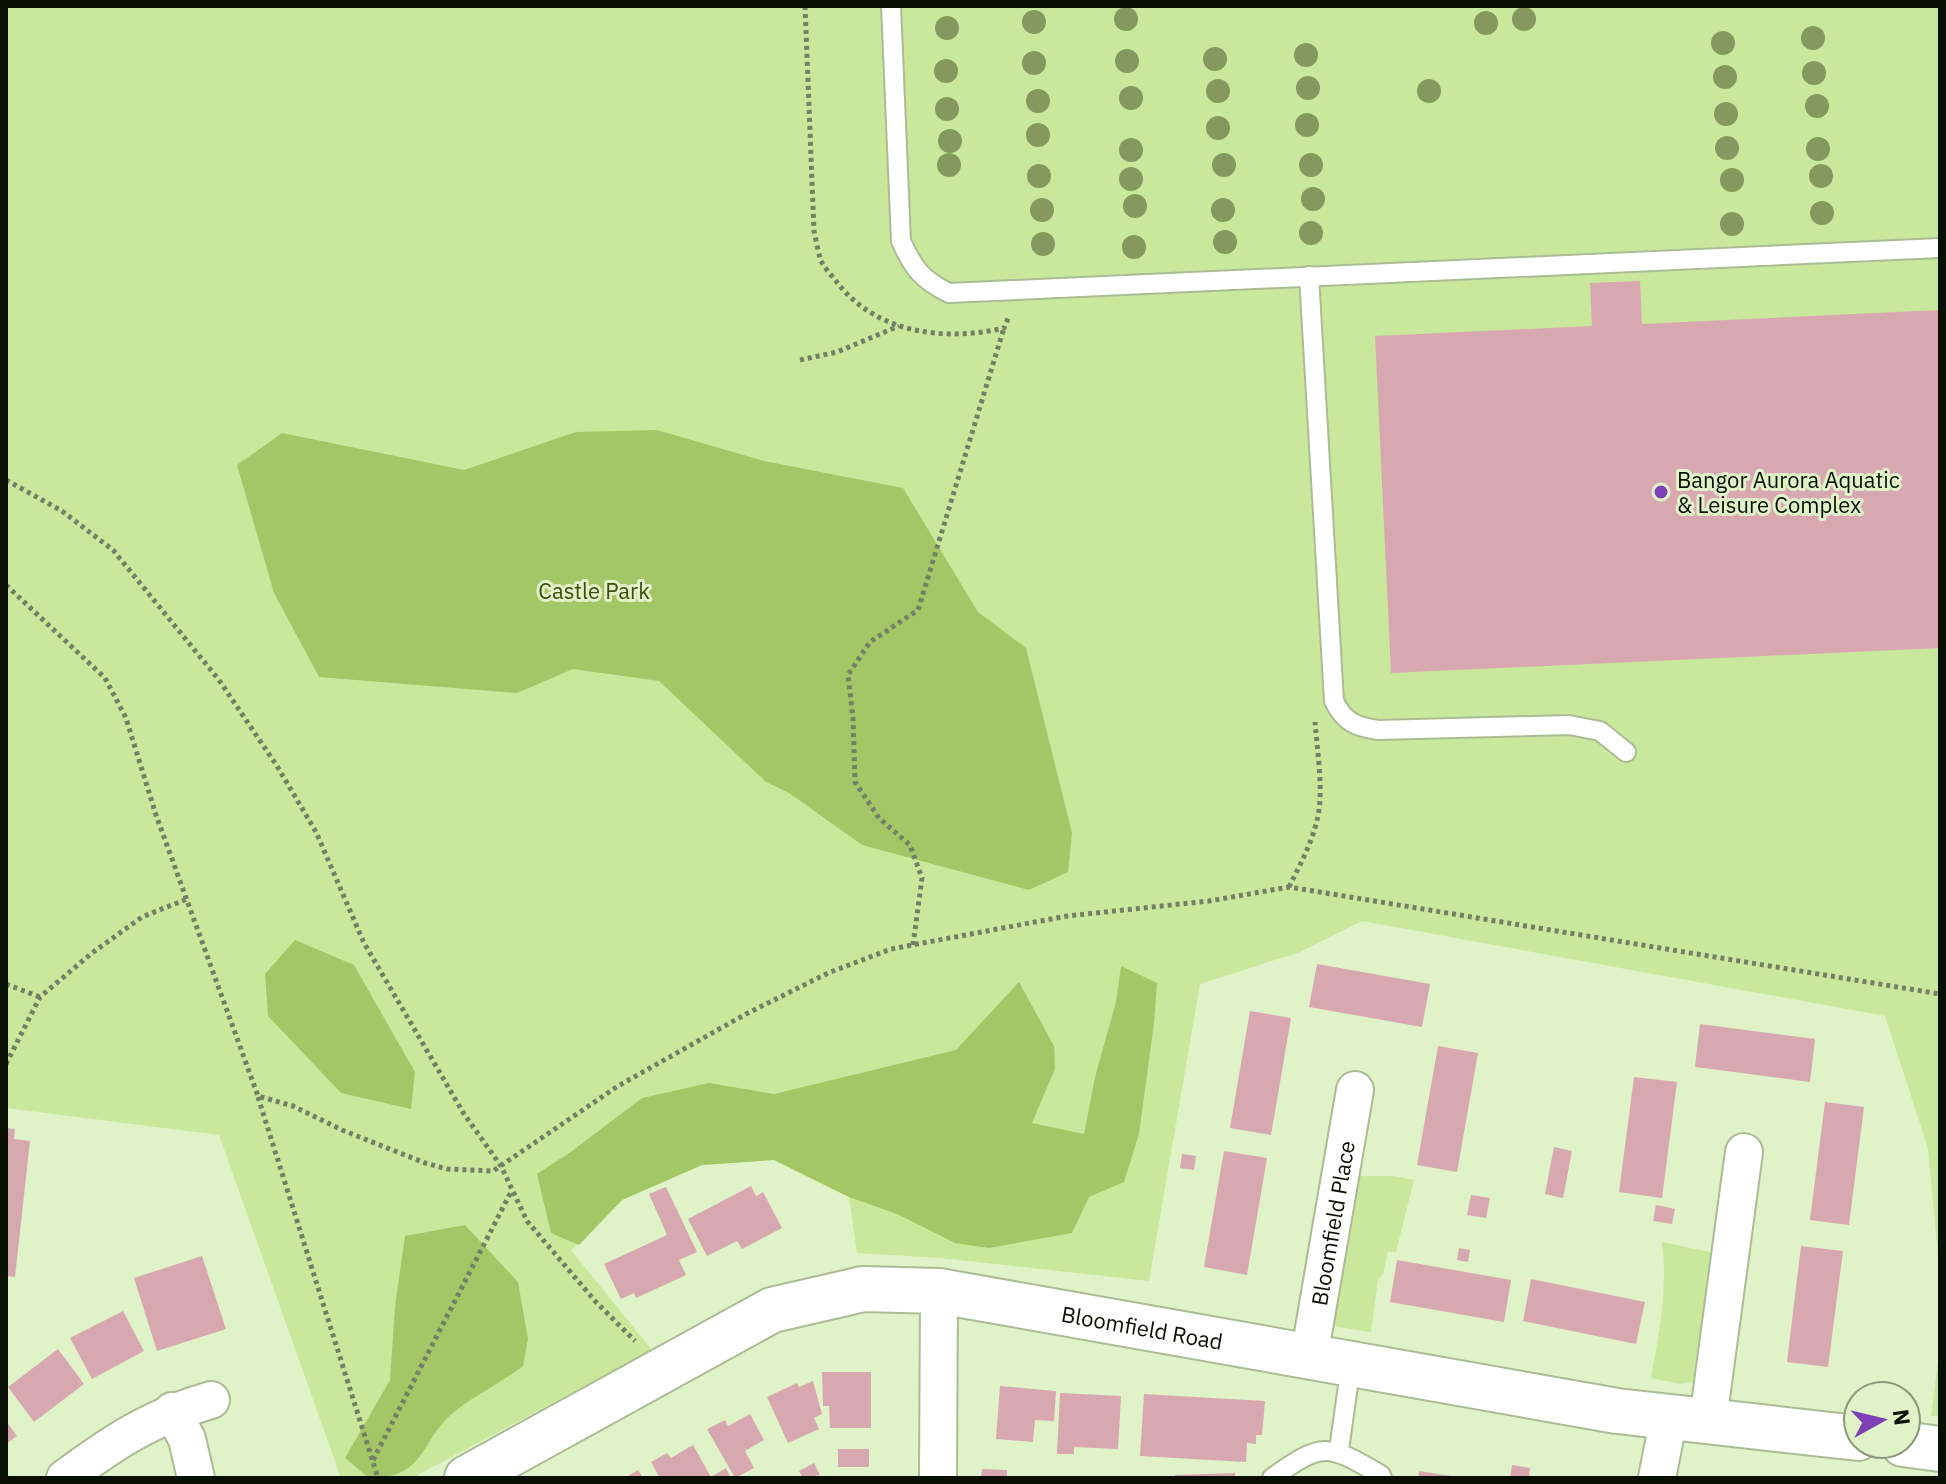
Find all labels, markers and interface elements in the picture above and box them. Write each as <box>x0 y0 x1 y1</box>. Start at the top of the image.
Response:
place label: Bangor Aurora Aquatic & Leisure Complex <box>1677 465 1900 519</box>
marker: Bangor Aurora Aquatic & Leisure Complex <box>1652 483 1670 501</box>
park label: Castle Park <box>538 576 650 605</box>
street label: Bloomfield Place <box>1304 1138 1361 1308</box>
street label: Bloomfield Road <box>1059 1298 1225 1355</box>
north arrow <box>1842 1380 1922 1460</box>
text: N <box>1887 1407 1918 1427</box>

